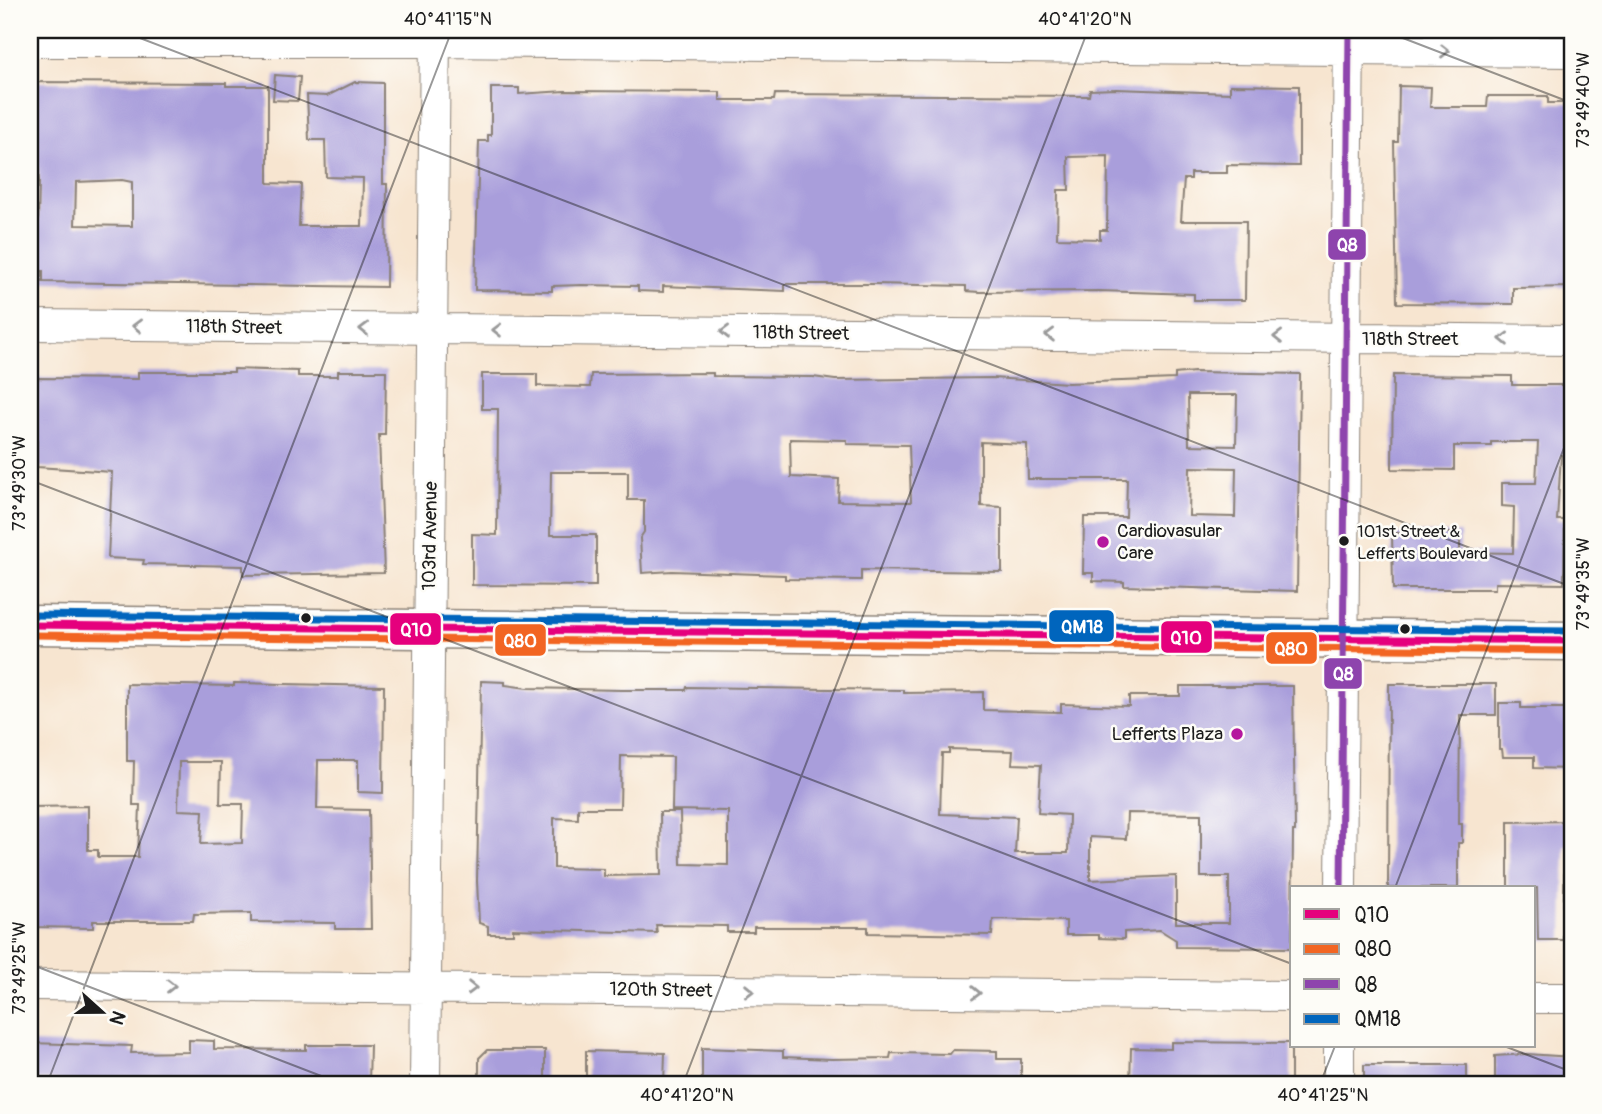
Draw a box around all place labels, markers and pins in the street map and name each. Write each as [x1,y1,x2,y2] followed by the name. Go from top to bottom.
[1117,519,1222,565] place label: Cardiovasular Care
[1357,521,1488,564] place label: 101st Street & Lefferts Boulevard
[1095,534,1111,550] marker: Cardiovasular Care
[1337,534,1351,548] marker: 101st Street & Lefferts Boulevard
[299,611,313,625] unlabelled marker
[1398,622,1412,636] unlabelled marker
[1111,722,1223,746] place label: Lefferts Plaza
[1229,726,1245,742] marker: Lefferts Plaza

